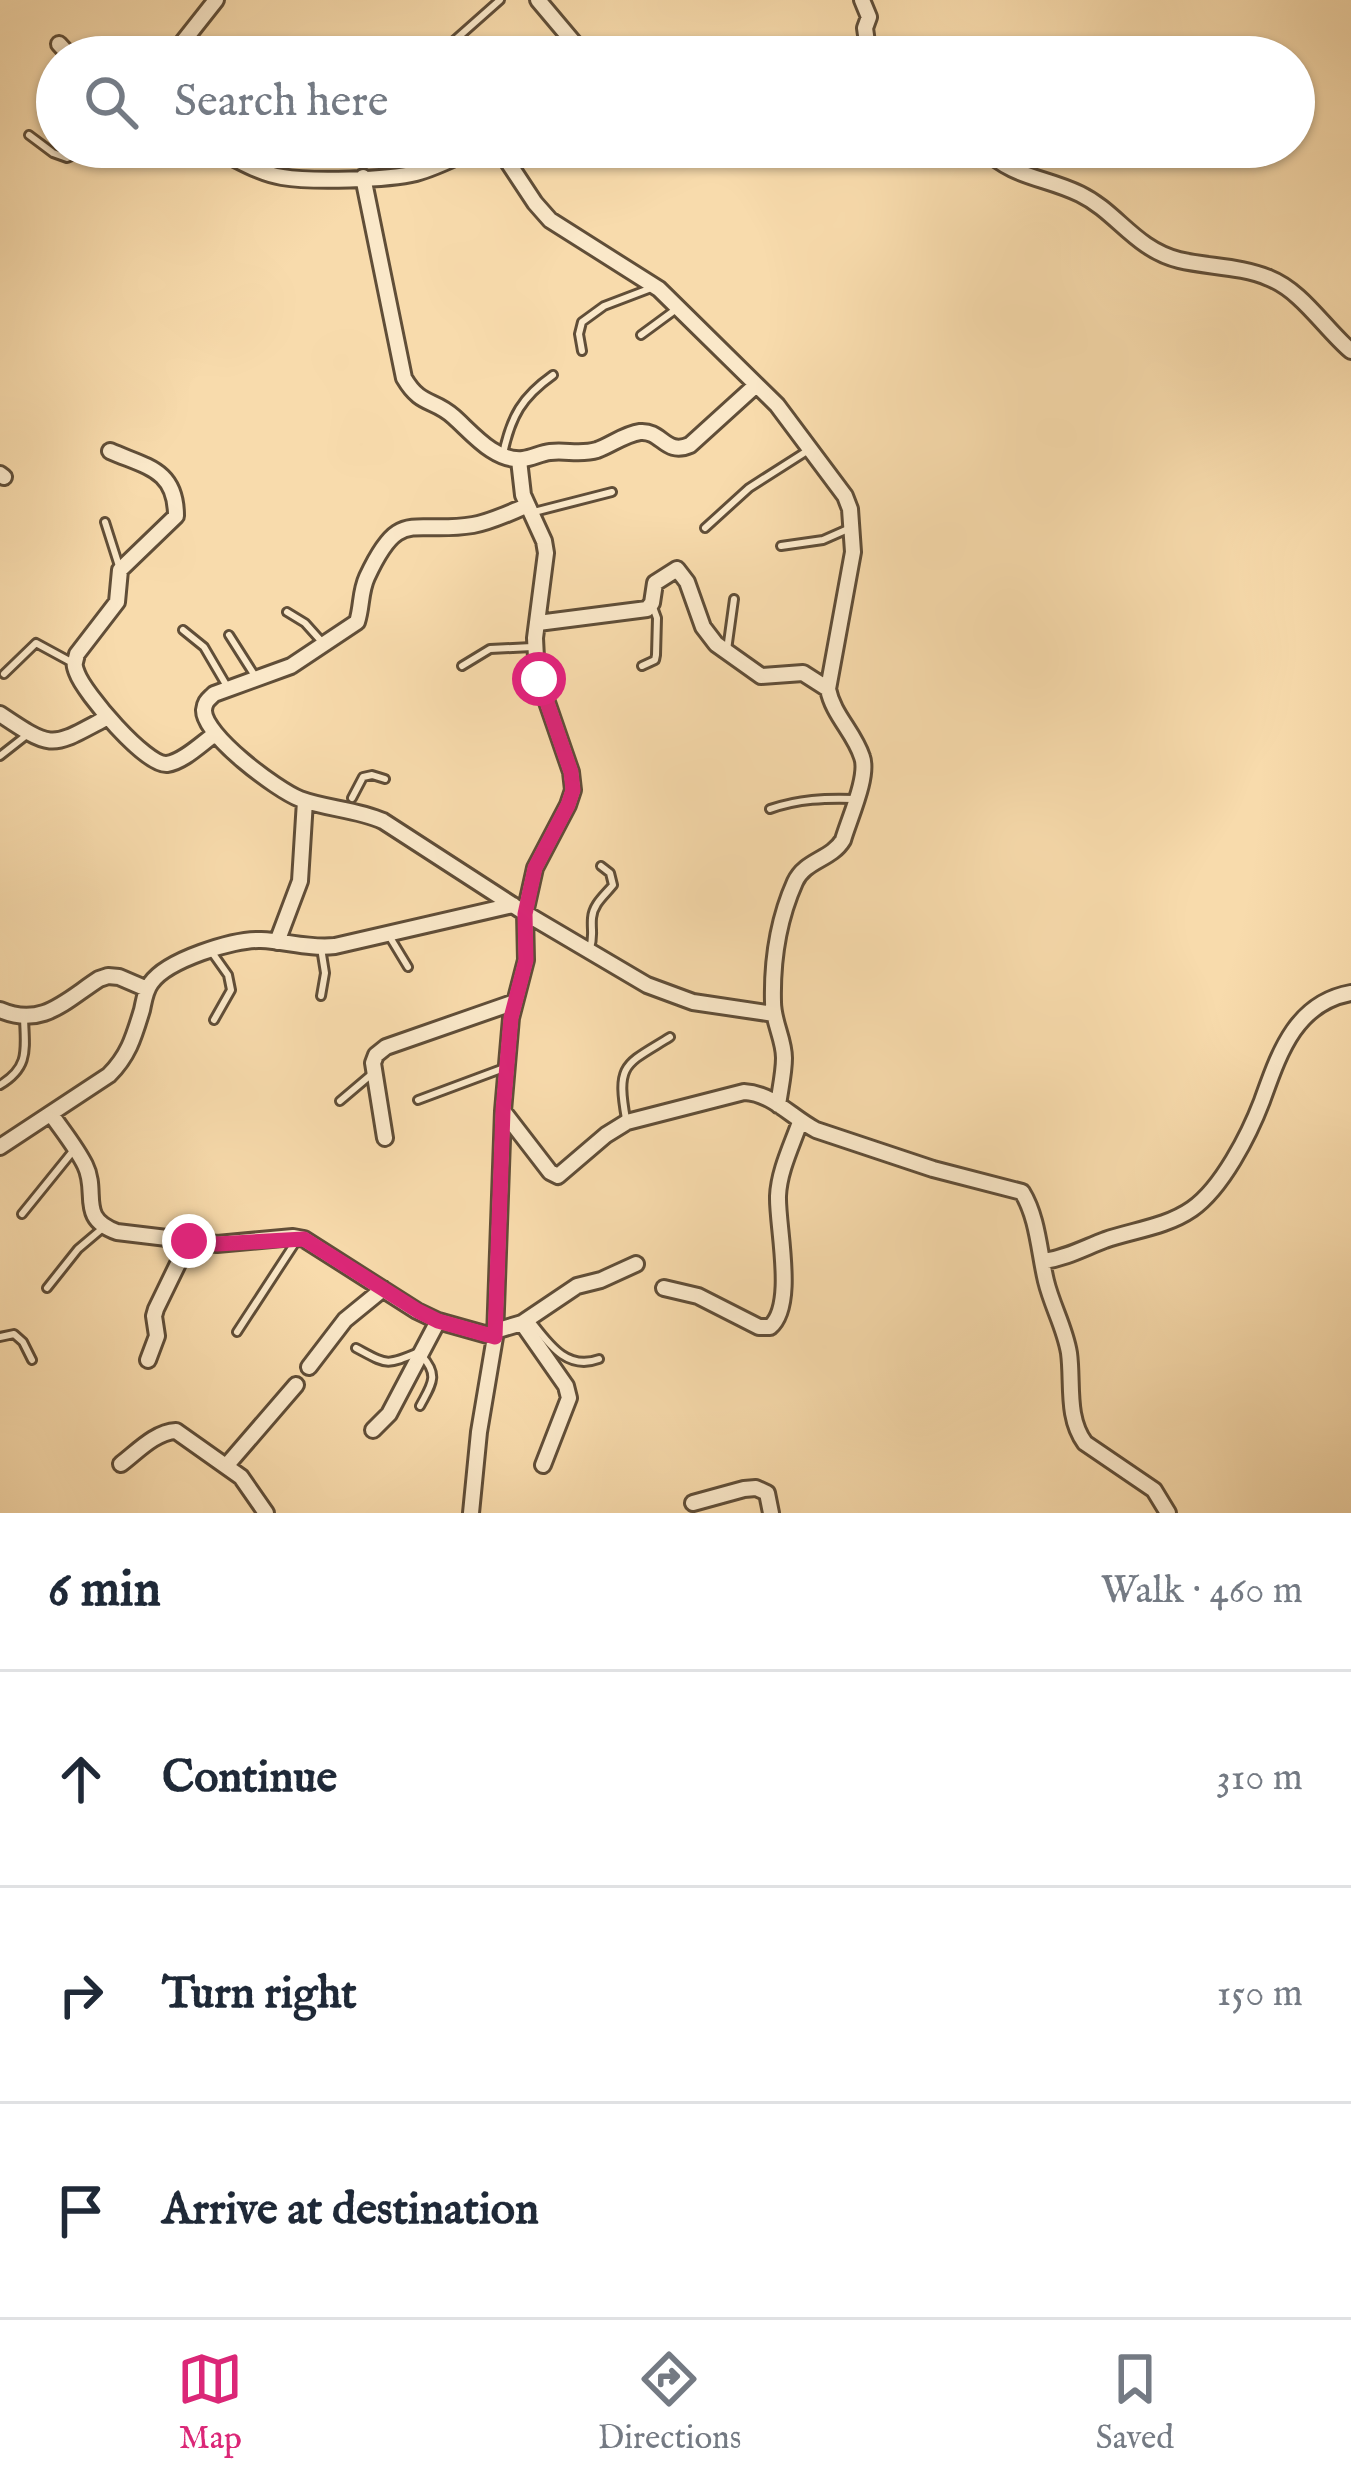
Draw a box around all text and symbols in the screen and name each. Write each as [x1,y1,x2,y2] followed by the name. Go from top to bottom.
[36,36,1315,168] search box
[78,69,144,135] icon: search
[174,74,388,131] text: Search here
[512,652,566,706] route start
[162,1214,216,1268] route end
[48,1559,161,1624] text: 6 min
[1101,1567,1303,1616] text: Walk · 460 m
[48,1746,114,1812] icon: ahead
[162,1750,337,1807] text: Continue
[1216,1754,1303,1803] text: 310 m
[48,1962,114,2028] icon: right
[162,1966,357,2023] text: Turn right
[1217,1970,1303,2019] text: 150 m
[48,2178,114,2244] icon: arrive
[162,2182,539,2239] text: Arrive at destination
[177,2346,243,2460] tab: Map
[598,2346,741,2460] tab: Directions
[1096,2346,1174,2460] tab: Saved

